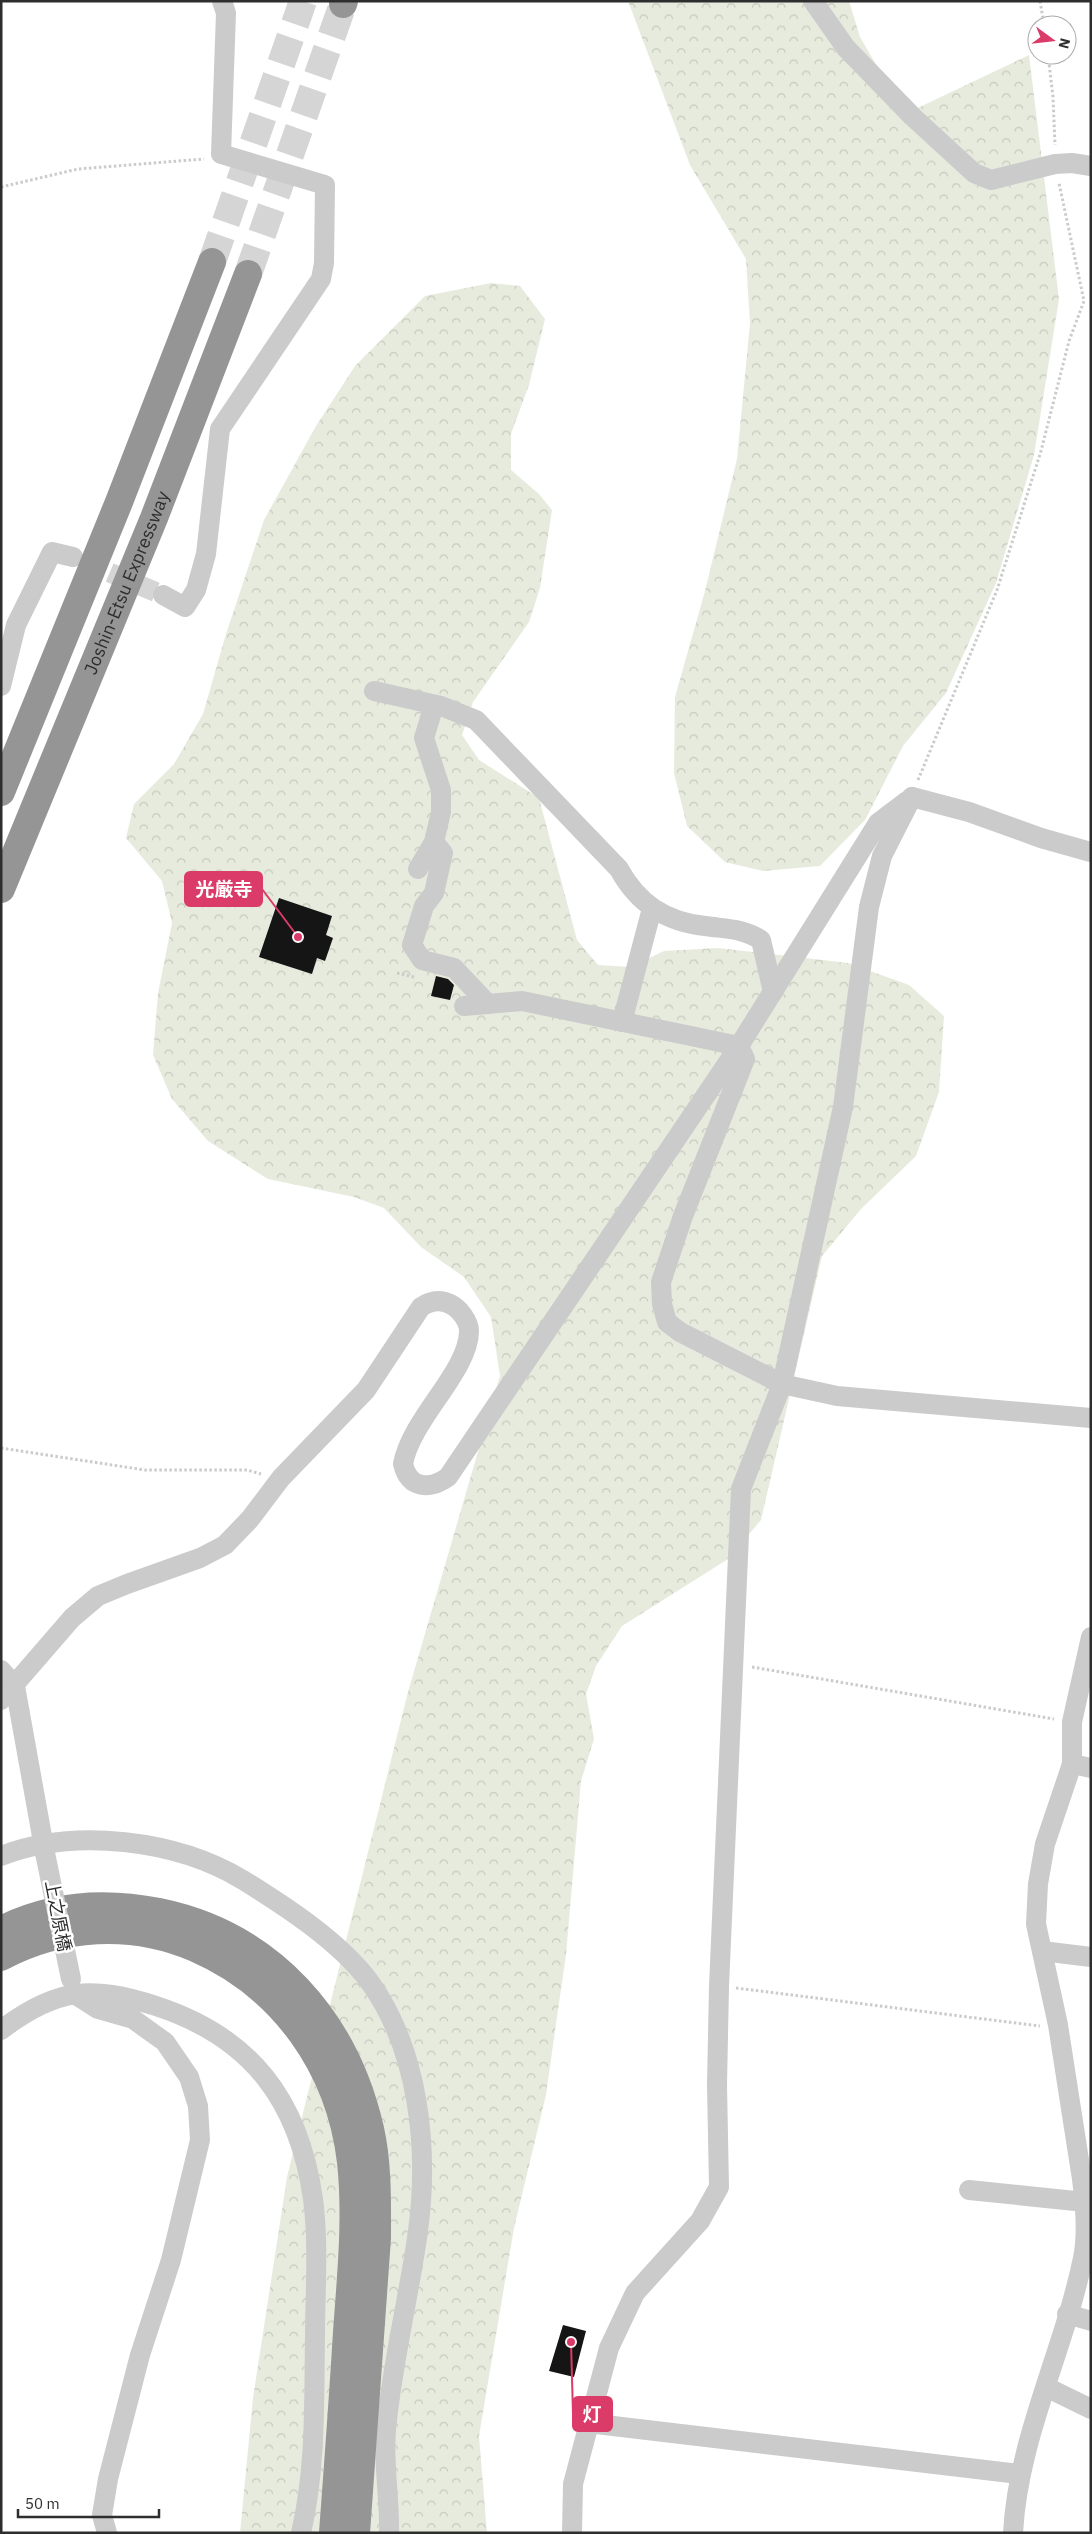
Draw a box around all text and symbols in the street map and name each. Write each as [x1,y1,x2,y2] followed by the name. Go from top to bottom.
[1027,15,1077,65] north arrow
[1055,36,1075,51] text: N
[79,488,174,678] street label: Joshin-Etsu Expressway
[185,872,262,906] callout: 光厳寺
[195,877,253,901] text: 光厳寺
[40,1878,77,1953] street label: 上之原橋
[573,2397,612,2431] callout: 灯
[582,2402,602,2426] text: 灯
[18,2486,159,2518] scale bar
[25,2494,60,2513] text: 50 m

